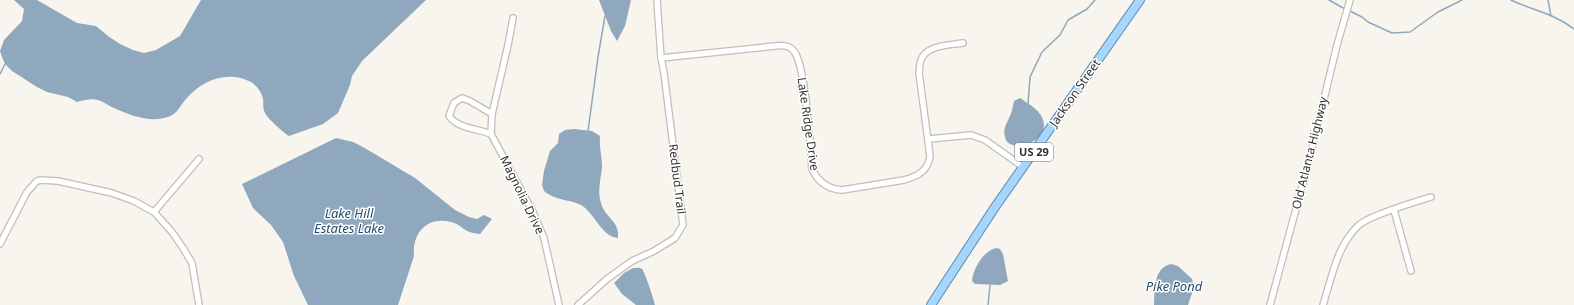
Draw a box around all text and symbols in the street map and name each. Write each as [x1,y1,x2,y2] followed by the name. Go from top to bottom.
[1044,55,1105,131] street label: Jackson Street
[794,76,823,172] street label: Lake Ridge Drive
[1287,94,1332,211] street label: Old Atlanta Highway
[665,143,690,215] street label: Redbud Trail
[1015,143,1053,161] road number: US 29
[496,153,549,237] street label: Magnolia Drive
[314,204,385,237] water label: Lake Hill Estates Lake
[1146,277,1203,295] water label: Pike Pond

